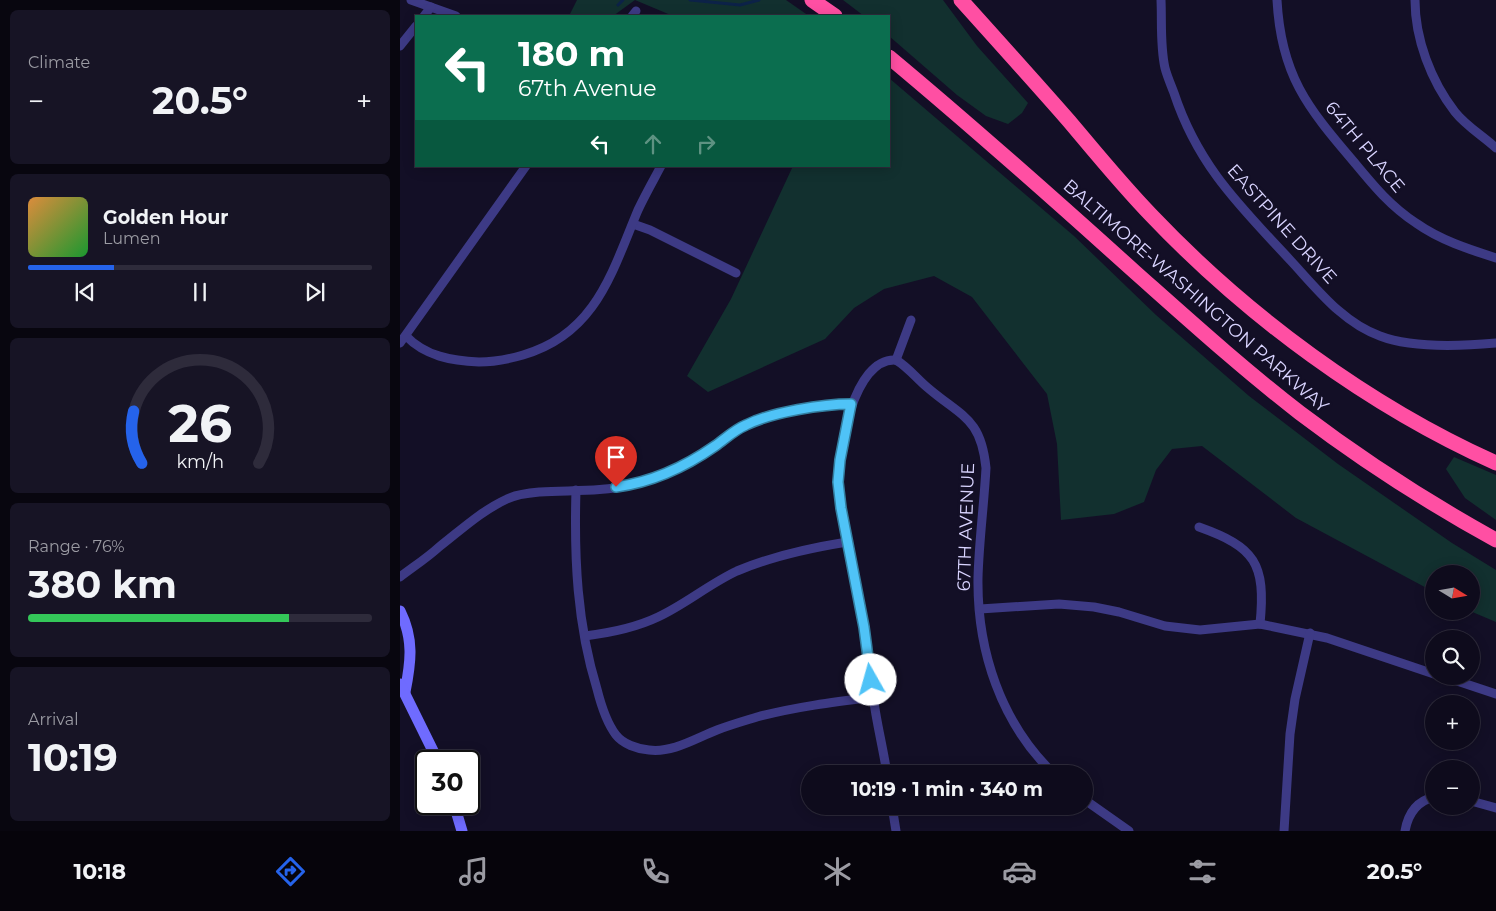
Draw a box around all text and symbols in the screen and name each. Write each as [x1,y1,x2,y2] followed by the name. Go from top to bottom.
[518,32,625,75] text: 180 m
[435,35,500,100] icon: left
[28,53,90,72] text: Climate
[518,75,656,102] text: 67th Avenue
[152,77,248,124] text: 20.5°
[28,84,44,118] text: −
[356,84,372,118] text: +
[1320,97,1410,197] street label: 64TH PLACE
[586,130,614,158] icon: left
[639,130,667,158] icon: ahead
[692,130,720,158] icon: right
[1223,160,1341,288] street label: EASTPINE DRIVE
[1059,175,1334,418] street label: BALTIMORE-WASHINGTON PARKWAY
[103,206,229,229] text: Golden Hour
[103,229,161,248] text: Lumen
[71,278,99,306] icon: previous
[186,278,214,306] icon: pause
[301,278,329,306] icon: next
[168,392,232,455] text: 26
[595,436,637,487] pin
[602,443,630,471] icon: arrive
[176,451,224,472] text: km/h
[953,462,979,592] street label: 67TH AVENUE
[28,537,125,556] text: Range · 76%
[28,561,177,608] text: 380 km
[1425,565,1480,620] north arrow
[1425,565,1480,815] map controls
[1425,630,1480,685] button: search
[844,653,896,705] position arrow
[1425,695,1480,750] button: +
[28,710,78,729] text: Arrival
[28,734,118,781] text: 10:19
[415,750,480,815] speed limit sign: 30
[1425,760,1480,815] button: −
[851,778,1043,801] text: 10:19 · 1 min · 340 m
[273,854,308,889] icon: directions
[456,854,491,889] icon: music
[638,854,673,889] icon: phone
[820,854,855,889] icon: climate
[1002,854,1037,889] icon: car
[1185,854,1220,889] icon: filters
[74,858,126,885] text: 10:18
[1367,858,1422,885] text: 20.5°

